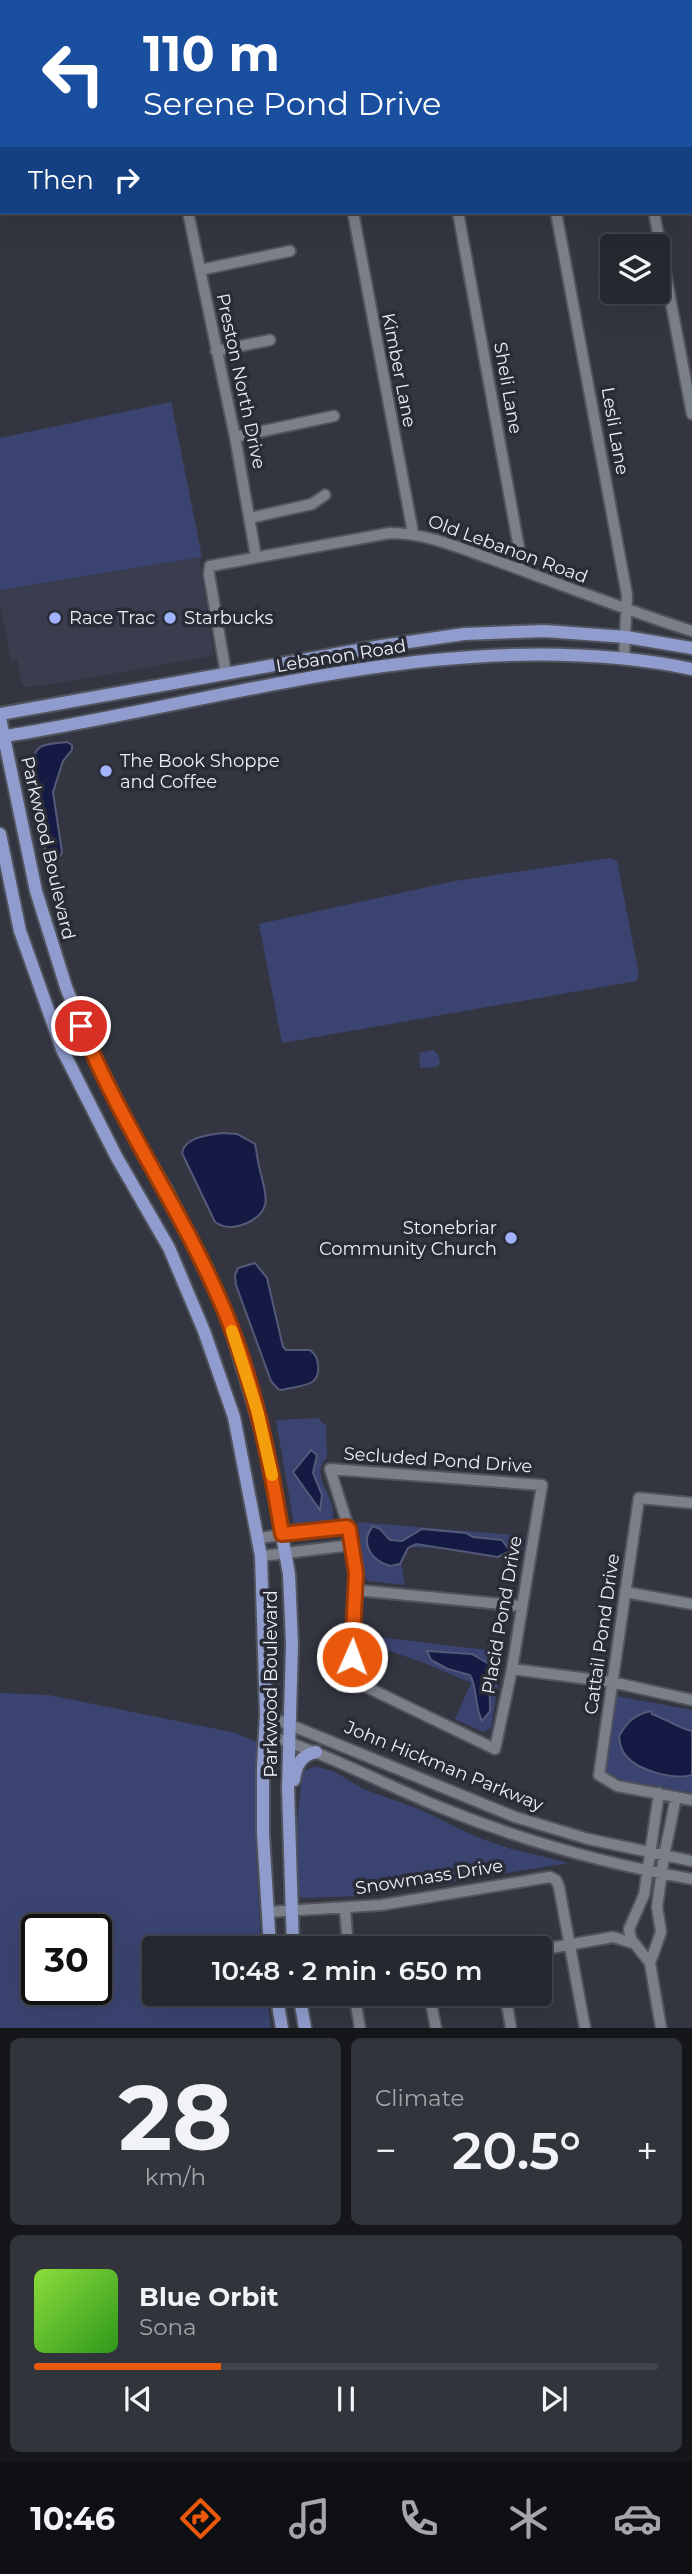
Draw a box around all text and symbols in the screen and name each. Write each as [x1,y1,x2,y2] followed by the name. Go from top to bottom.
[143,24,280,83] text: 110 m
[28,28,119,119] icon: left
[143,84,441,123] text: Serene Pond Drive
[108,161,146,199] icon: right
[28,164,94,196] text: Then
[600,234,670,304] map controls
[600,234,670,304] button: layers
[212,291,270,471] street label: Preston North Drive
[377,311,421,429] street label: Kimber Lane
[489,340,527,436] street label: Sheli Lane
[596,385,634,477] street label: Lesli Lane
[425,510,591,588] street label: Old Lebanon Road
[69,607,155,629] place label: Race Trac
[184,607,273,629] place label: Starbucks
[47,610,63,626] marker: Race Trac
[162,610,178,626] marker: Starbucks
[274,635,408,677] street label: Lebanon Road
[120,750,280,793] place label: The Book Shoppe and Coffee
[16,754,80,942] street label: Parkwood Boulevard
[98,763,114,779] marker: The Book Shoppe and Coffee
[51,996,111,1056] pin
[62,1007,100,1045] icon: arrive
[319,1217,497,1260] place label: Stonebriar Community Church
[503,1230,519,1246] marker: Stonebriar Community Church
[343,1442,533,1478] street label: Secluded Pond Drive
[477,1534,527,1696] street label: Placid Pond Drive
[580,1552,624,1716] street label: Cattail Pond Drive
[260,1590,282,1778] street label: Parkwood Boulevard
[315,1620,389,1694] position arrow
[341,1716,547,1816] street label: John Hickman Parkway
[354,1854,505,1900] street label: Snowmass Drive
[21,1914,112,2005] speed limit sign: 30
[212,1955,482,1987] text: 10:48 · 2 min · 650 m
[119,2062,232,2173] text: 28
[375,2084,464,2112] text: Climate
[452,2119,581,2182] text: 20.5°
[375,2127,397,2174] text: −
[636,2127,658,2174] text: +
[145,2163,206,2191] text: km/h
[139,2281,278,2313] text: Blue Orbit
[139,2313,197,2341] text: Sona
[119,2380,157,2418] icon: previous
[327,2380,365,2418] icon: pause
[535,2380,573,2418] icon: next
[176,2494,225,2543] icon: directions
[285,2494,334,2543] icon: music
[394,2494,443,2543] icon: phone
[504,2494,553,2543] icon: climate
[613,2494,662,2543] icon: car
[30,2499,115,2538] text: 10:46

